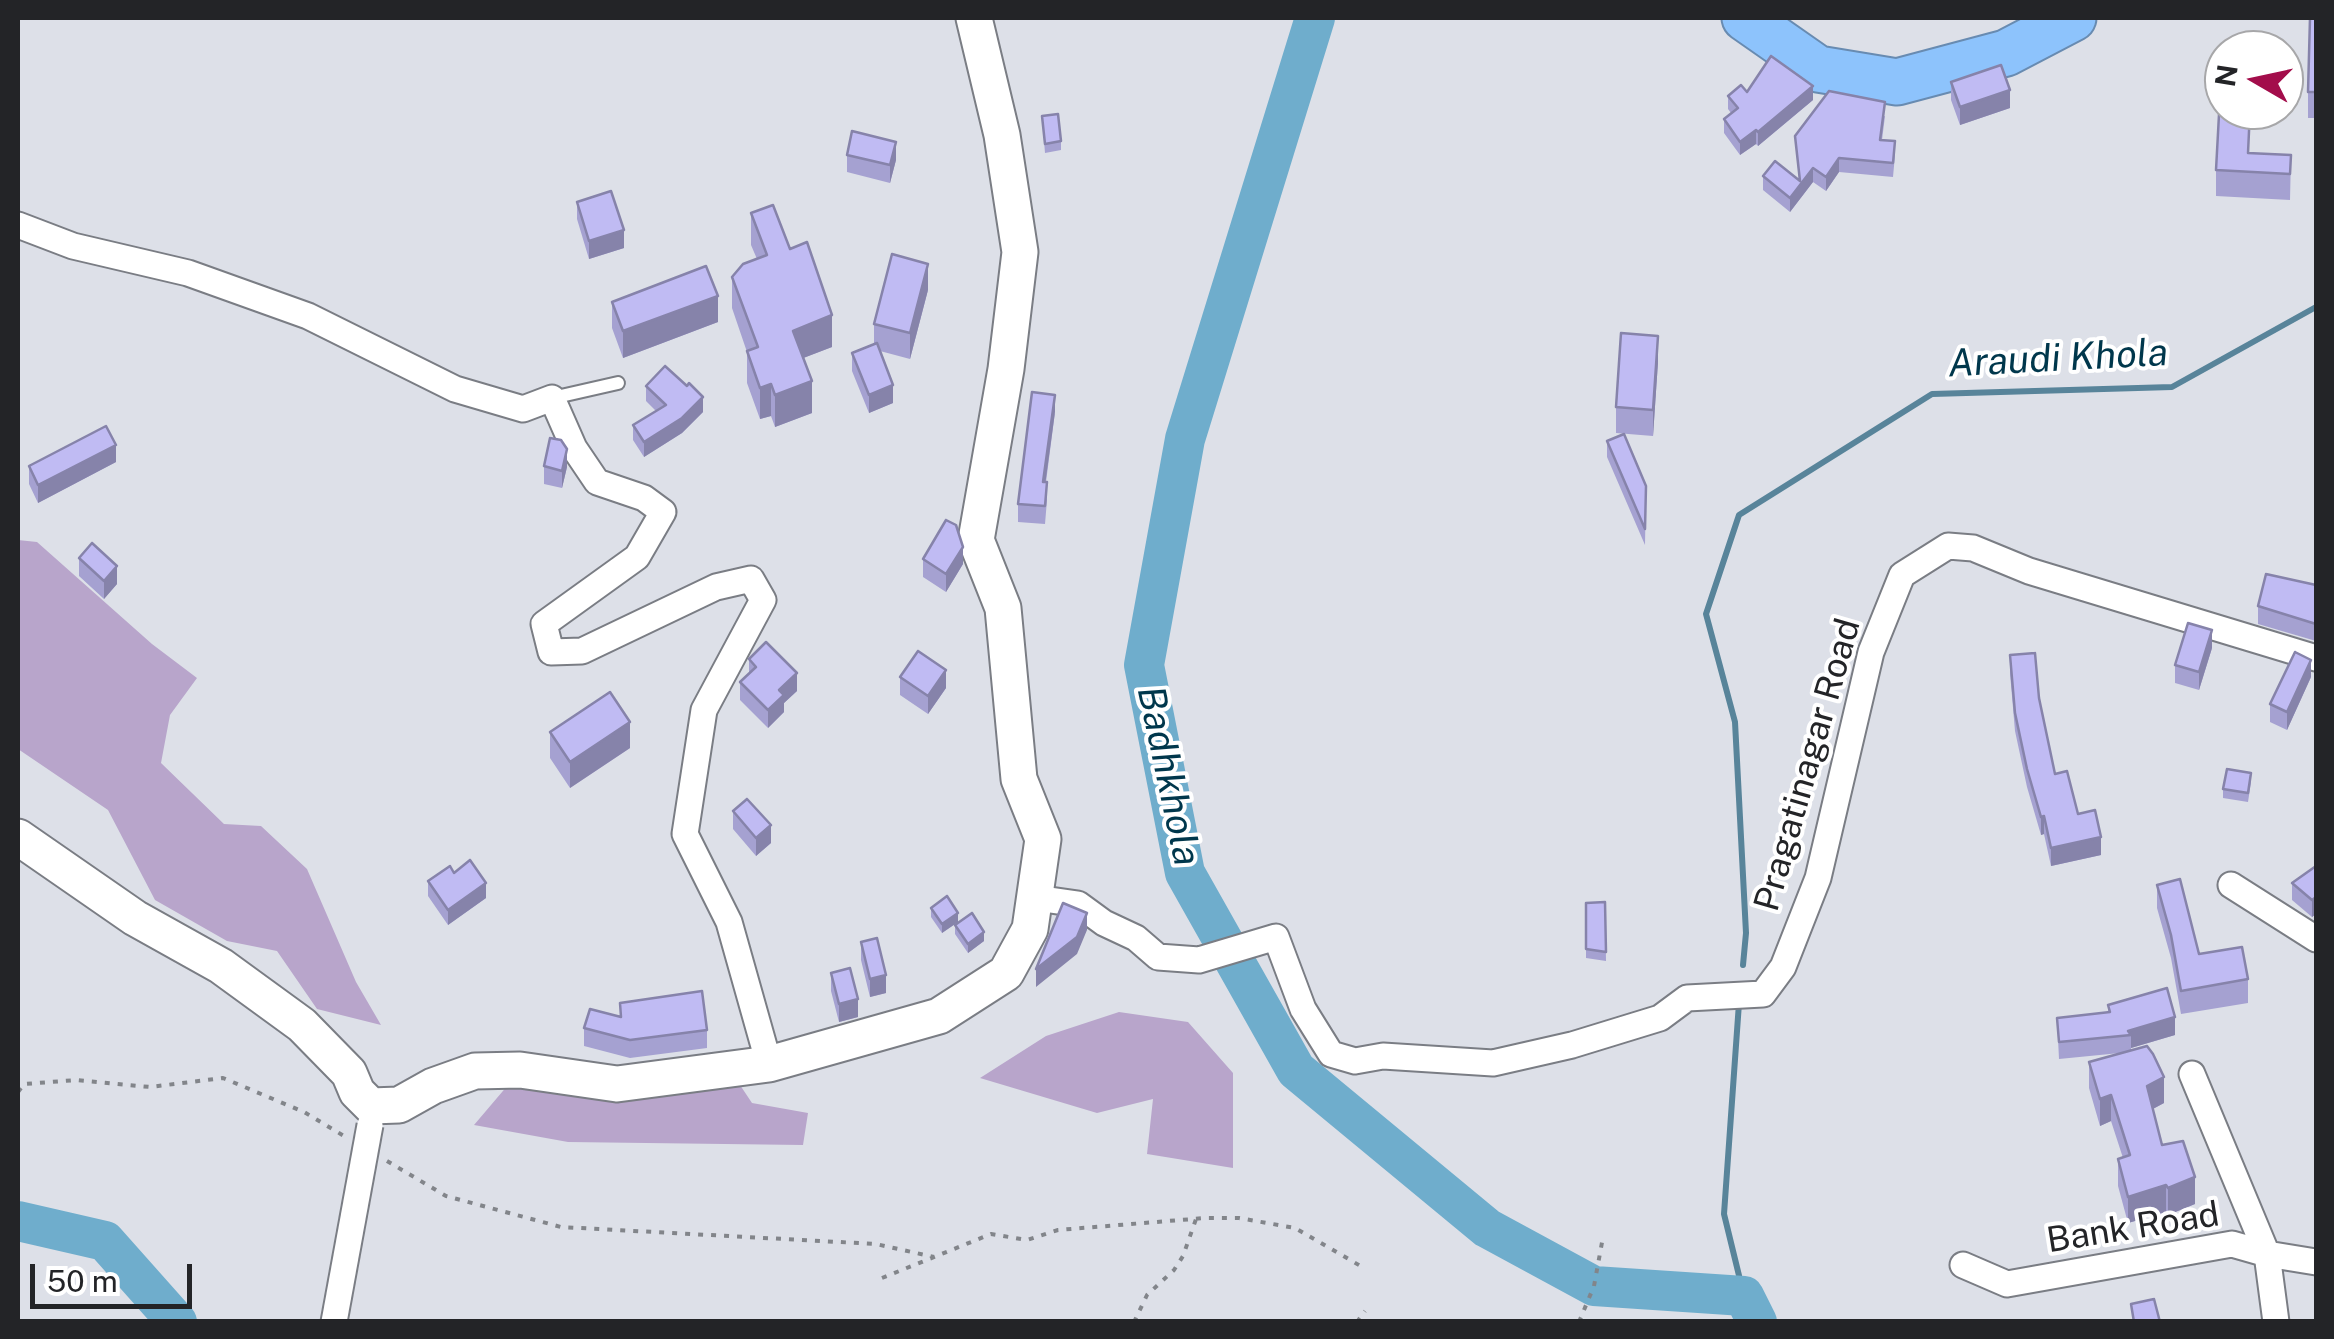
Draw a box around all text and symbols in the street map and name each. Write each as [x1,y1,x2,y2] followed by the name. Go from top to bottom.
[2204,30,2304,130] north arrow
[2208,62,2244,89] text: N
[1947,330,2169,388] water label: Araudi Khola
[1746,614,1870,916] street label: Pragatinagar Road
[1127,682,1209,870] water label: Badhkhola
[2044,1194,2222,1262] street label: Bank Road
[35,1244,198,1306] scale bar
[47,1263,118,1299] text: 50 m

